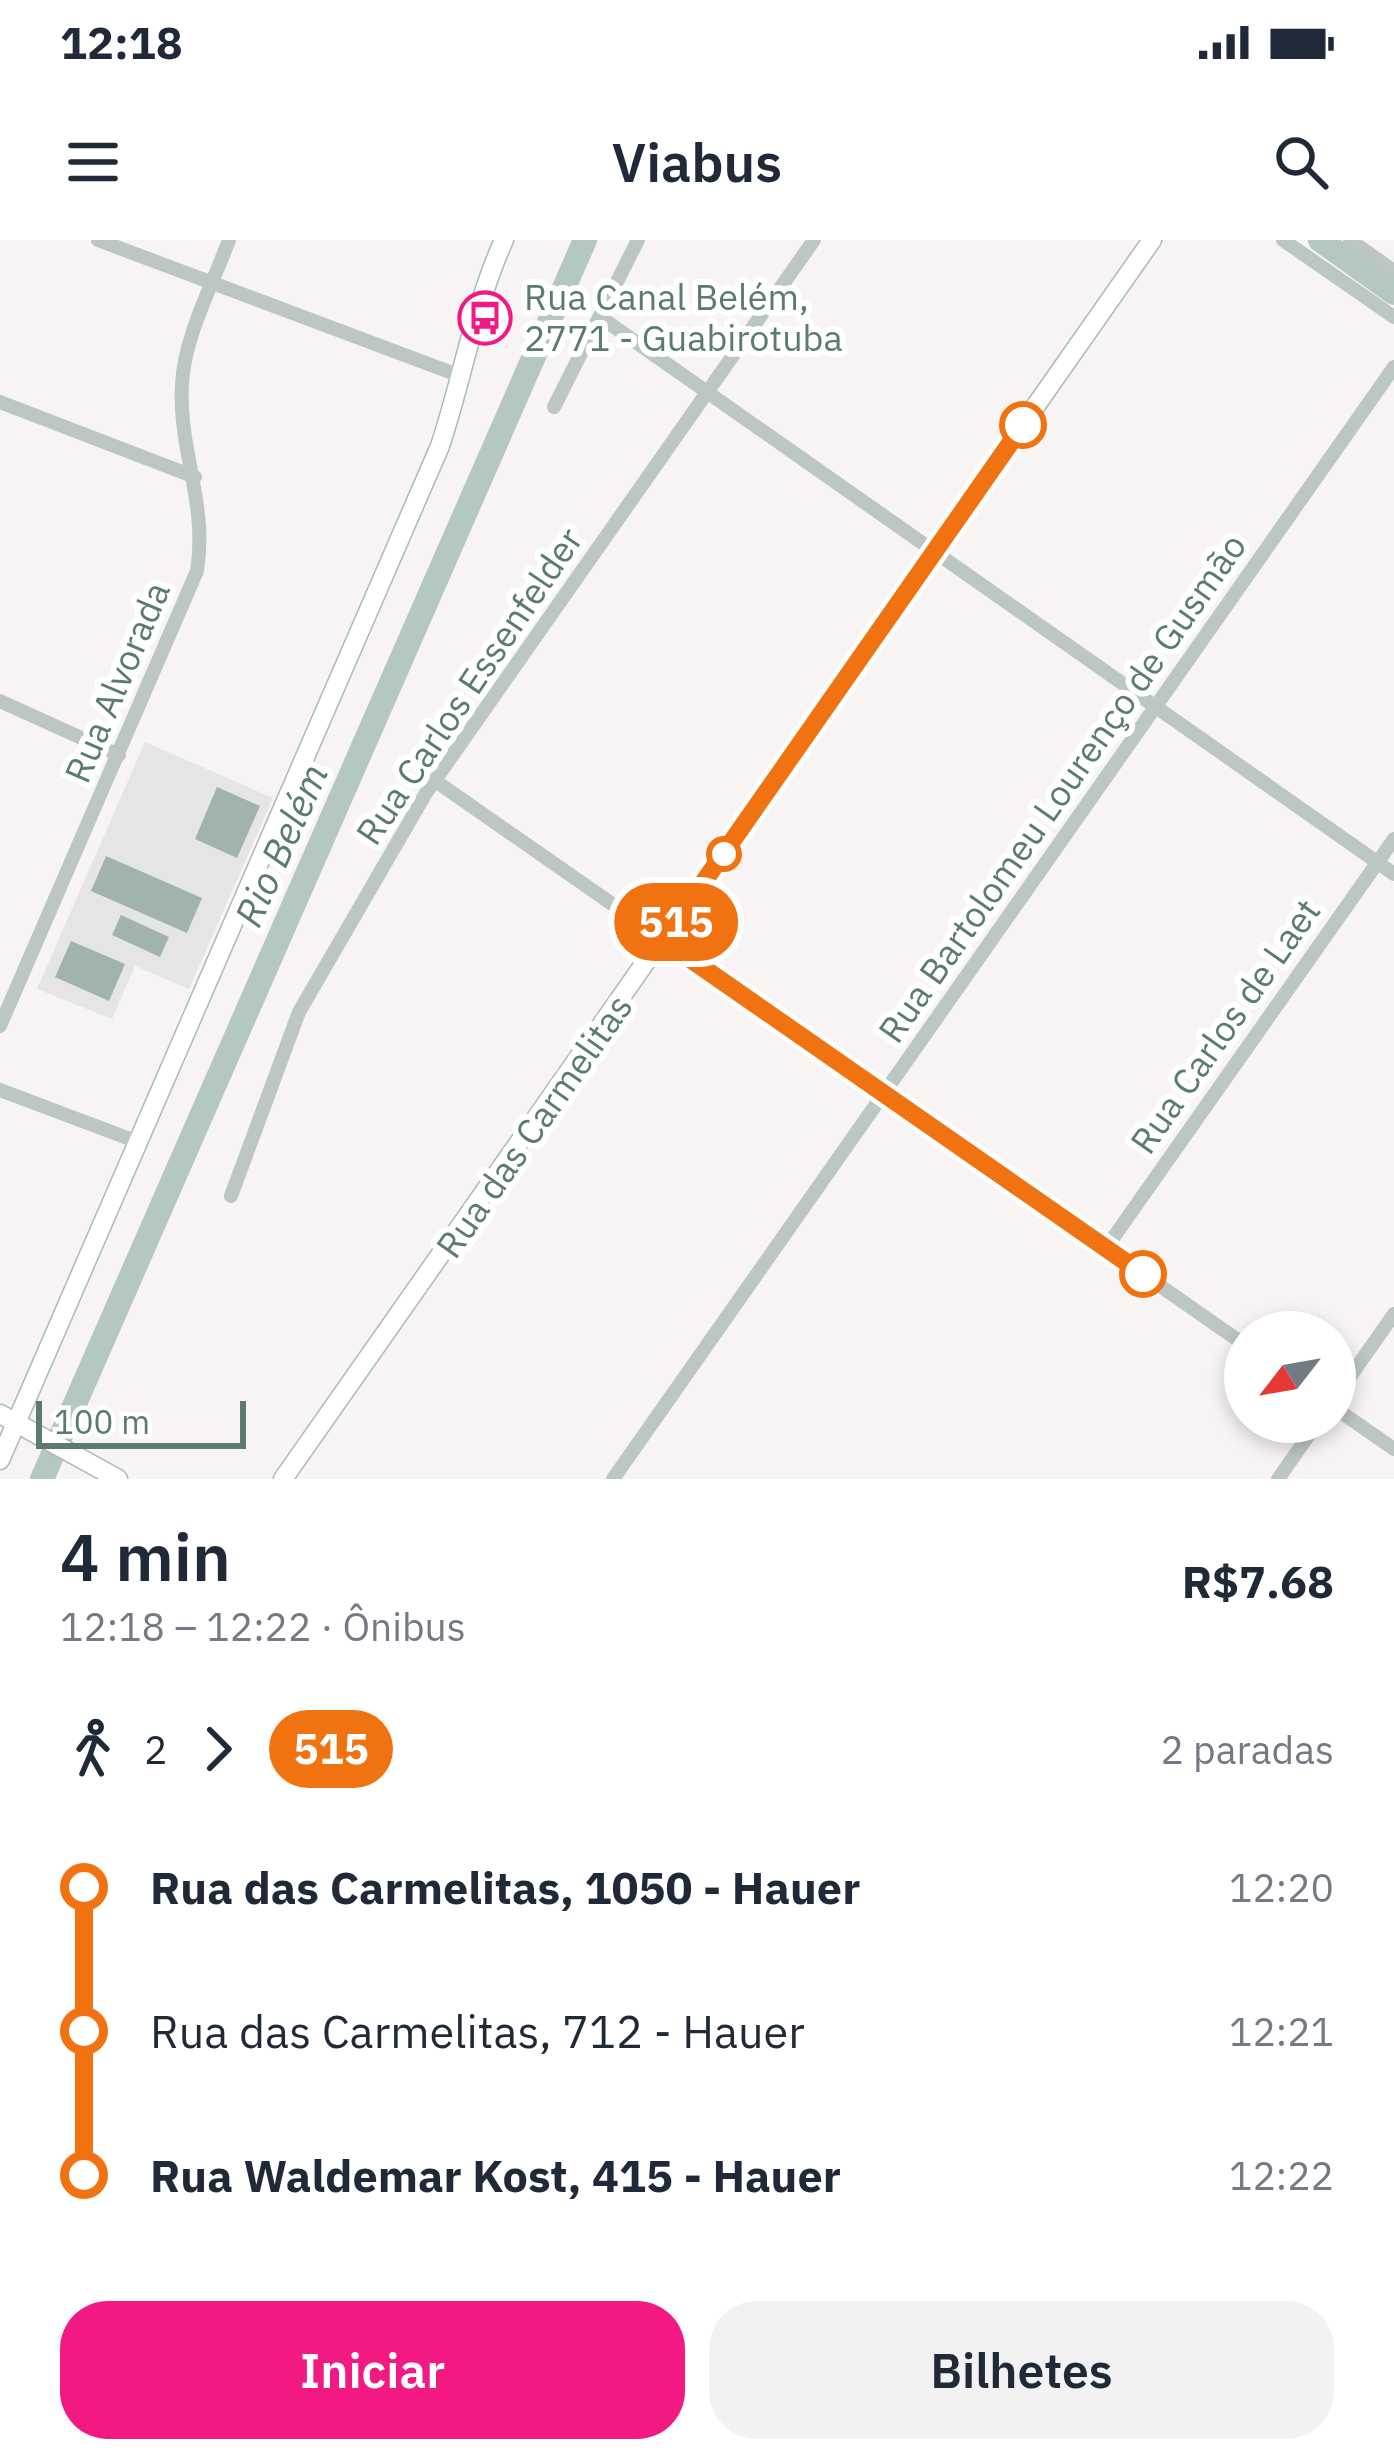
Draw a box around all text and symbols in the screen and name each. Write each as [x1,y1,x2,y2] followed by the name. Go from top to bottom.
[60,13,183,71] text: 12:18
[612,127,782,197] text: Viabus
[60,129,126,195] icon: menu
[1268,129,1334,195] icon: search
[524,273,843,361] place label: Rua Canal Belém, 2771 - Guabirotuba
[457,290,513,346] bus stop icon: Rua Canal Belém, 2771 - Guabirotuba
[1001,403,1045,447] unlabelled marker
[345,518,592,853] street label: Rua Carlos Essenfelder
[867,524,1256,1051] street label: Rua Bartolomeu Lourenço de Gusmão
[53,574,180,789] street label: Rua Alvorada
[222,755,339,934] water label: Rio Belém
[708,838,740,870] unlabelled marker
[607,883,745,961] line badge: 515
[1119,889,1330,1162] street label: Rua Carlos de Laet
[638,894,714,949] text: 515
[425,985,642,1267] street label: Rua das Carmelitas
[1121,1252,1165,1296] unlabelled marker
[1224,1311,1356,1443] north arrow
[1224,1311,1356,1443] map controls
[36,1395,246,1448] scale bar
[54,1400,150,1443] text: 100 m
[60,1513,231,1599] text: 4 min
[1182,1552,1334,1610] text: R$7.68
[60,1601,466,1652] text: 12:18 – 12:22 · Ônibus
[60,1716,126,1782] icon: walk
[185,1716,251,1782] icon: forward
[293,1721,369,1776] text: 515
[144,1724,167,1775] text: 2
[1161,1724,1334,1775] text: 2 paradas
[150,1858,860,1916] text: Rua das Carmelitas, 1050 - Hauer
[1229,1862,1334,1913] text: 12:20
[150,2002,805,2060] text: Rua das Carmelitas, 712 - Hauer
[1229,2006,1334,2057] text: 12:21
[150,2146,841,2204] text: Rua Waldemar Kost, 415 - Hauer
[1229,2150,1334,2201] text: 12:22
[60,2301,685,2439] button: Iniciar
[709,2301,1334,2439] button: Bilhetes

